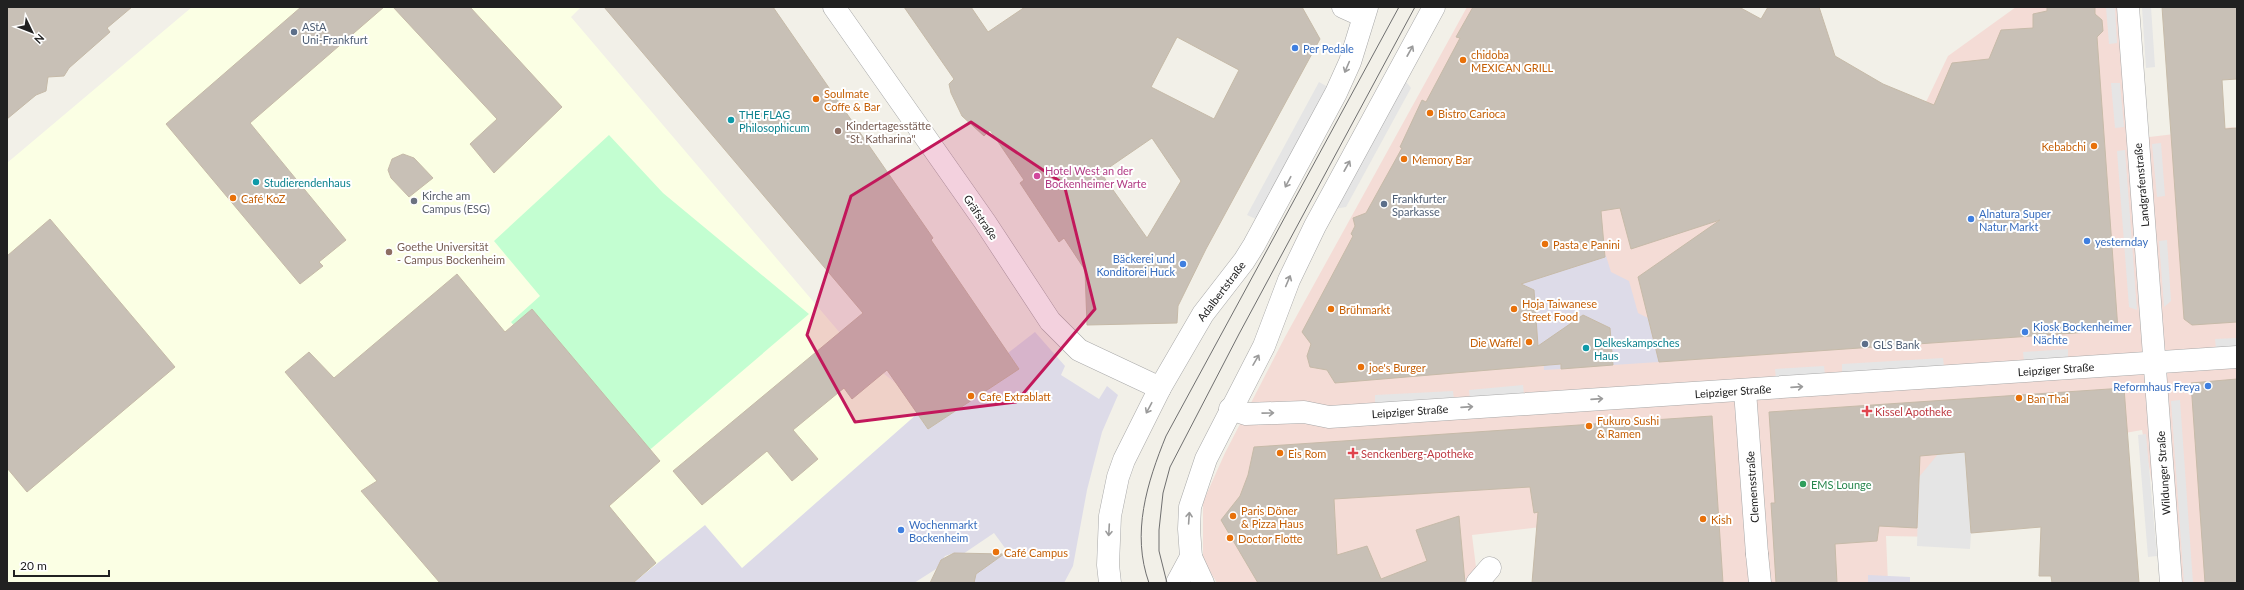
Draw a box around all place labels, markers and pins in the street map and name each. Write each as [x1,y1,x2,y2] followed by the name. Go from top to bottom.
[302,20,368,46] place label: AStA Uni-Frankfurt
[289,27,299,37] marker: AStA Uni-Frankfurt
[1303,42,1354,55] place label: Per Pedale
[1290,43,1300,53] marker: Per Pedale
[1471,48,1553,74] place label: chidoba MEXICAN GRILL
[1458,55,1468,65] marker: chidoba MEXICAN GRILL
[824,87,880,113] place label: Soulmate Coffe & Bar
[811,94,821,104] marker: Soulmate Coffe & Bar
[1438,107,1506,120] place label: Bistro Carioca
[739,108,810,134] place label: THE FLAG Philosophicum
[1425,108,1435,118] marker: Bistro Carioca
[726,115,736,125] marker: THE FLAG Philosophicum
[846,119,931,145] place label: Kindertagesstätte "St. Katharina"
[833,126,843,136] marker: Kindertagesstätte "St. Katharina"
[2042,140,2086,153] place label: Kebabchi
[2089,141,2099,151] marker: Kebabchi
[1412,153,1472,166] place label: Memory Bar
[1399,154,1409,164] marker: Memory Bar
[1045,164,1147,190] place label: Hotel West an der Bockenheimer Warte
[1032,171,1042,181] marker: Hotel West an der Bockenheimer Warte
[264,176,351,189] place label: Studierendenhaus
[251,177,261,187] marker: Studierendenhaus
[422,189,490,215] place label: Kirche am Campus (ESG)
[241,192,286,205] place label: Café KoZ
[1392,192,1447,218] place label: Frankfurter Sparkasse
[228,193,238,203] marker: Café KoZ
[409,196,419,206] marker: Kirche am Campus (ESG)
[1379,199,1389,209] marker: Frankfurter Sparkasse
[1979,207,2051,233] place label: Alnatura Super Natur Markt
[1966,214,1976,224] marker: Alnatura Super Natur Markt
[2095,235,2148,248] place label: yesternday
[2082,236,2092,246] marker: yesternday
[1553,238,1620,251] place label: Pasta e Panini
[1540,239,1550,249] marker: Pasta e Panini
[397,240,505,266] place label: Goethe Universität - Campus Bockenheim
[384,247,394,257] marker: Goethe Universität - Campus Bockenheim
[1096,252,1175,278] place label: Bäckerei und Konditorei Huck
[1178,259,1188,269] marker: Bäckerei und Konditorei Huck
[1522,297,1597,323] place label: Hoja Taiwanese Street Food
[1339,303,1390,316] place label: Brühmarkt
[1326,304,1336,314] marker: Brühmarkt
[1509,304,1519,314] marker: Hoja Taiwanese Street Food
[2033,320,2132,346] place label: Kiosk Bockenheimer Nächte
[2020,327,2030,337] marker: Kiosk Bockenheimer Nächte
[1470,336,1521,349] place label: Die Waffel
[1594,336,1680,362] place label: Delkeskampsches Haus
[1524,337,1534,347] marker: Die Waffel
[1873,338,1920,351] place label: GLS Bank
[1860,339,1870,349] marker: GLS Bank
[1581,343,1591,353] marker: Delkeskampsches Haus
[1368,361,1426,374] place label: joe's Burger
[1356,362,1366,372] marker: joe's Burger
[2113,380,2200,393] place label: Reformhaus Freya
[2203,381,2213,391] marker: Reformhaus Freya
[979,390,1051,403] place label: Cafe Extrablatt
[966,391,976,401] marker: Cafe Extrablatt
[2027,392,2069,405] place label: Ban Thai
[2014,393,2024,403] marker: Ban Thai
[1875,405,1952,418] place label: Kissel Apotheke
[1862,406,1872,416] marker: Kissel Apotheke
[1597,414,1659,440] place label: Fukuro Sushi & Ramen
[1584,421,1594,431] marker: Fukuro Sushi & Ramen
[1288,447,1326,460] place label: Eis Rom
[1361,447,1474,460] place label: Senckenberg-Apotheke
[1275,448,1285,458] marker: Eis Rom
[1348,448,1358,458] marker: Senckenberg-Apotheke
[1811,478,1872,491] place label: EMS Lounge
[1798,479,1808,489] marker: EMS Lounge
[1241,504,1304,530] place label: Paris Döner & Pizza Haus
[1228,511,1238,521] marker: Paris Döner & Pizza Haus
[1711,513,1732,526] place label: Kish
[1698,514,1708,524] marker: Kish
[909,518,977,544] place label: Wochenmarkt Bockenheim
[896,525,906,535] marker: Wochenmarkt Bockenheim
[1238,532,1303,545] place label: Doctor Flotte
[1225,533,1235,543] marker: Doctor Flotte
[1004,546,1068,559] place label: Café Campus
[991,547,1001,557] marker: Café Campus

